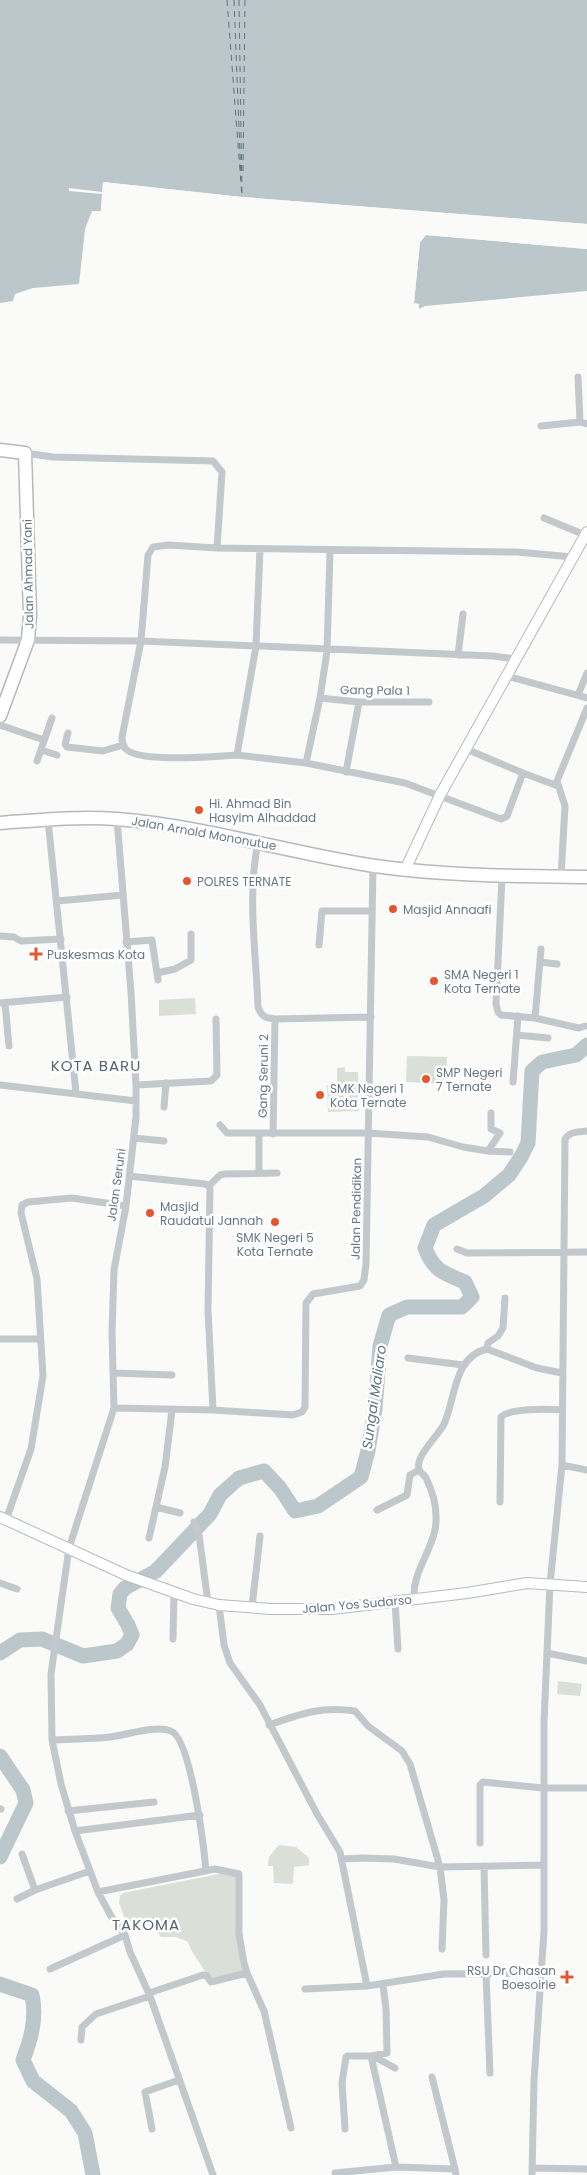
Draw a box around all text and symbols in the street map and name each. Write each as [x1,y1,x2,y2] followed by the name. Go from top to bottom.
[19,519,37,629] street label: Jalan Ahmad Yani
[340,681,410,699] street label: Gang Pala 1
[209,795,316,826] place label: Hi. Ahmad Bin Hasyim Alhaddad
[193,804,205,816] marker: Hi. Ahmad Bin Hasyim Alhaddad
[130,812,278,854] street label: Jalan Arnold Mononutue
[197,873,291,890] place label: POLRES TERNATE
[181,875,193,887] marker: POLRES TERNATE
[403,901,492,918] place label: Masjid Annaafi
[387,903,399,915] marker: Masjid Annaafi
[47,946,145,963] place label: Puskesmas Kota
[29,947,43,961] marker: Puskesmas Kota
[444,966,521,997] place label: SMA Negeri 1 Kota Ternate
[428,975,440,987] marker: SMA Negeri 1 Kota Ternate
[254,1034,272,1118] street label: Gang Seruni 2
[51,1055,141,1076] district label: KOTA BARU
[436,1064,502,1095] place label: SMP Negeri 7 Ternate
[420,1073,432,1085] marker: SMP Negeri 7 Ternate
[330,1080,407,1111] place label: SMK Negeri 1 Kota Ternate
[314,1089,326,1101] marker: SMK Negeri 1 Kota Ternate
[102,1147,130,1223] street label: Jalan Seruni
[347,1158,365,1260] street label: Jalan Pendidikan
[160,1198,263,1229] place label: Masjid Raudatul Jannah
[144,1207,156,1219] marker: Masjid Raudatul Jannah
[269,1216,281,1228] marker: SMK Negeri 5 Kota Ternate
[236,1229,314,1260] place label: SMK Negeri 5 Kota Ternate
[357,1344,391,1450] water label: Sungai Maliaro
[301,1591,413,1617] street label: Jalan Yos Sudarso
[112,1914,180,1935] district label: TAKOMA
[467,1962,556,1993] place label: RSU Dr Chasan Boesoirie
[560,1970,574,1984] marker: RSU Dr Chasan Boesoirie

